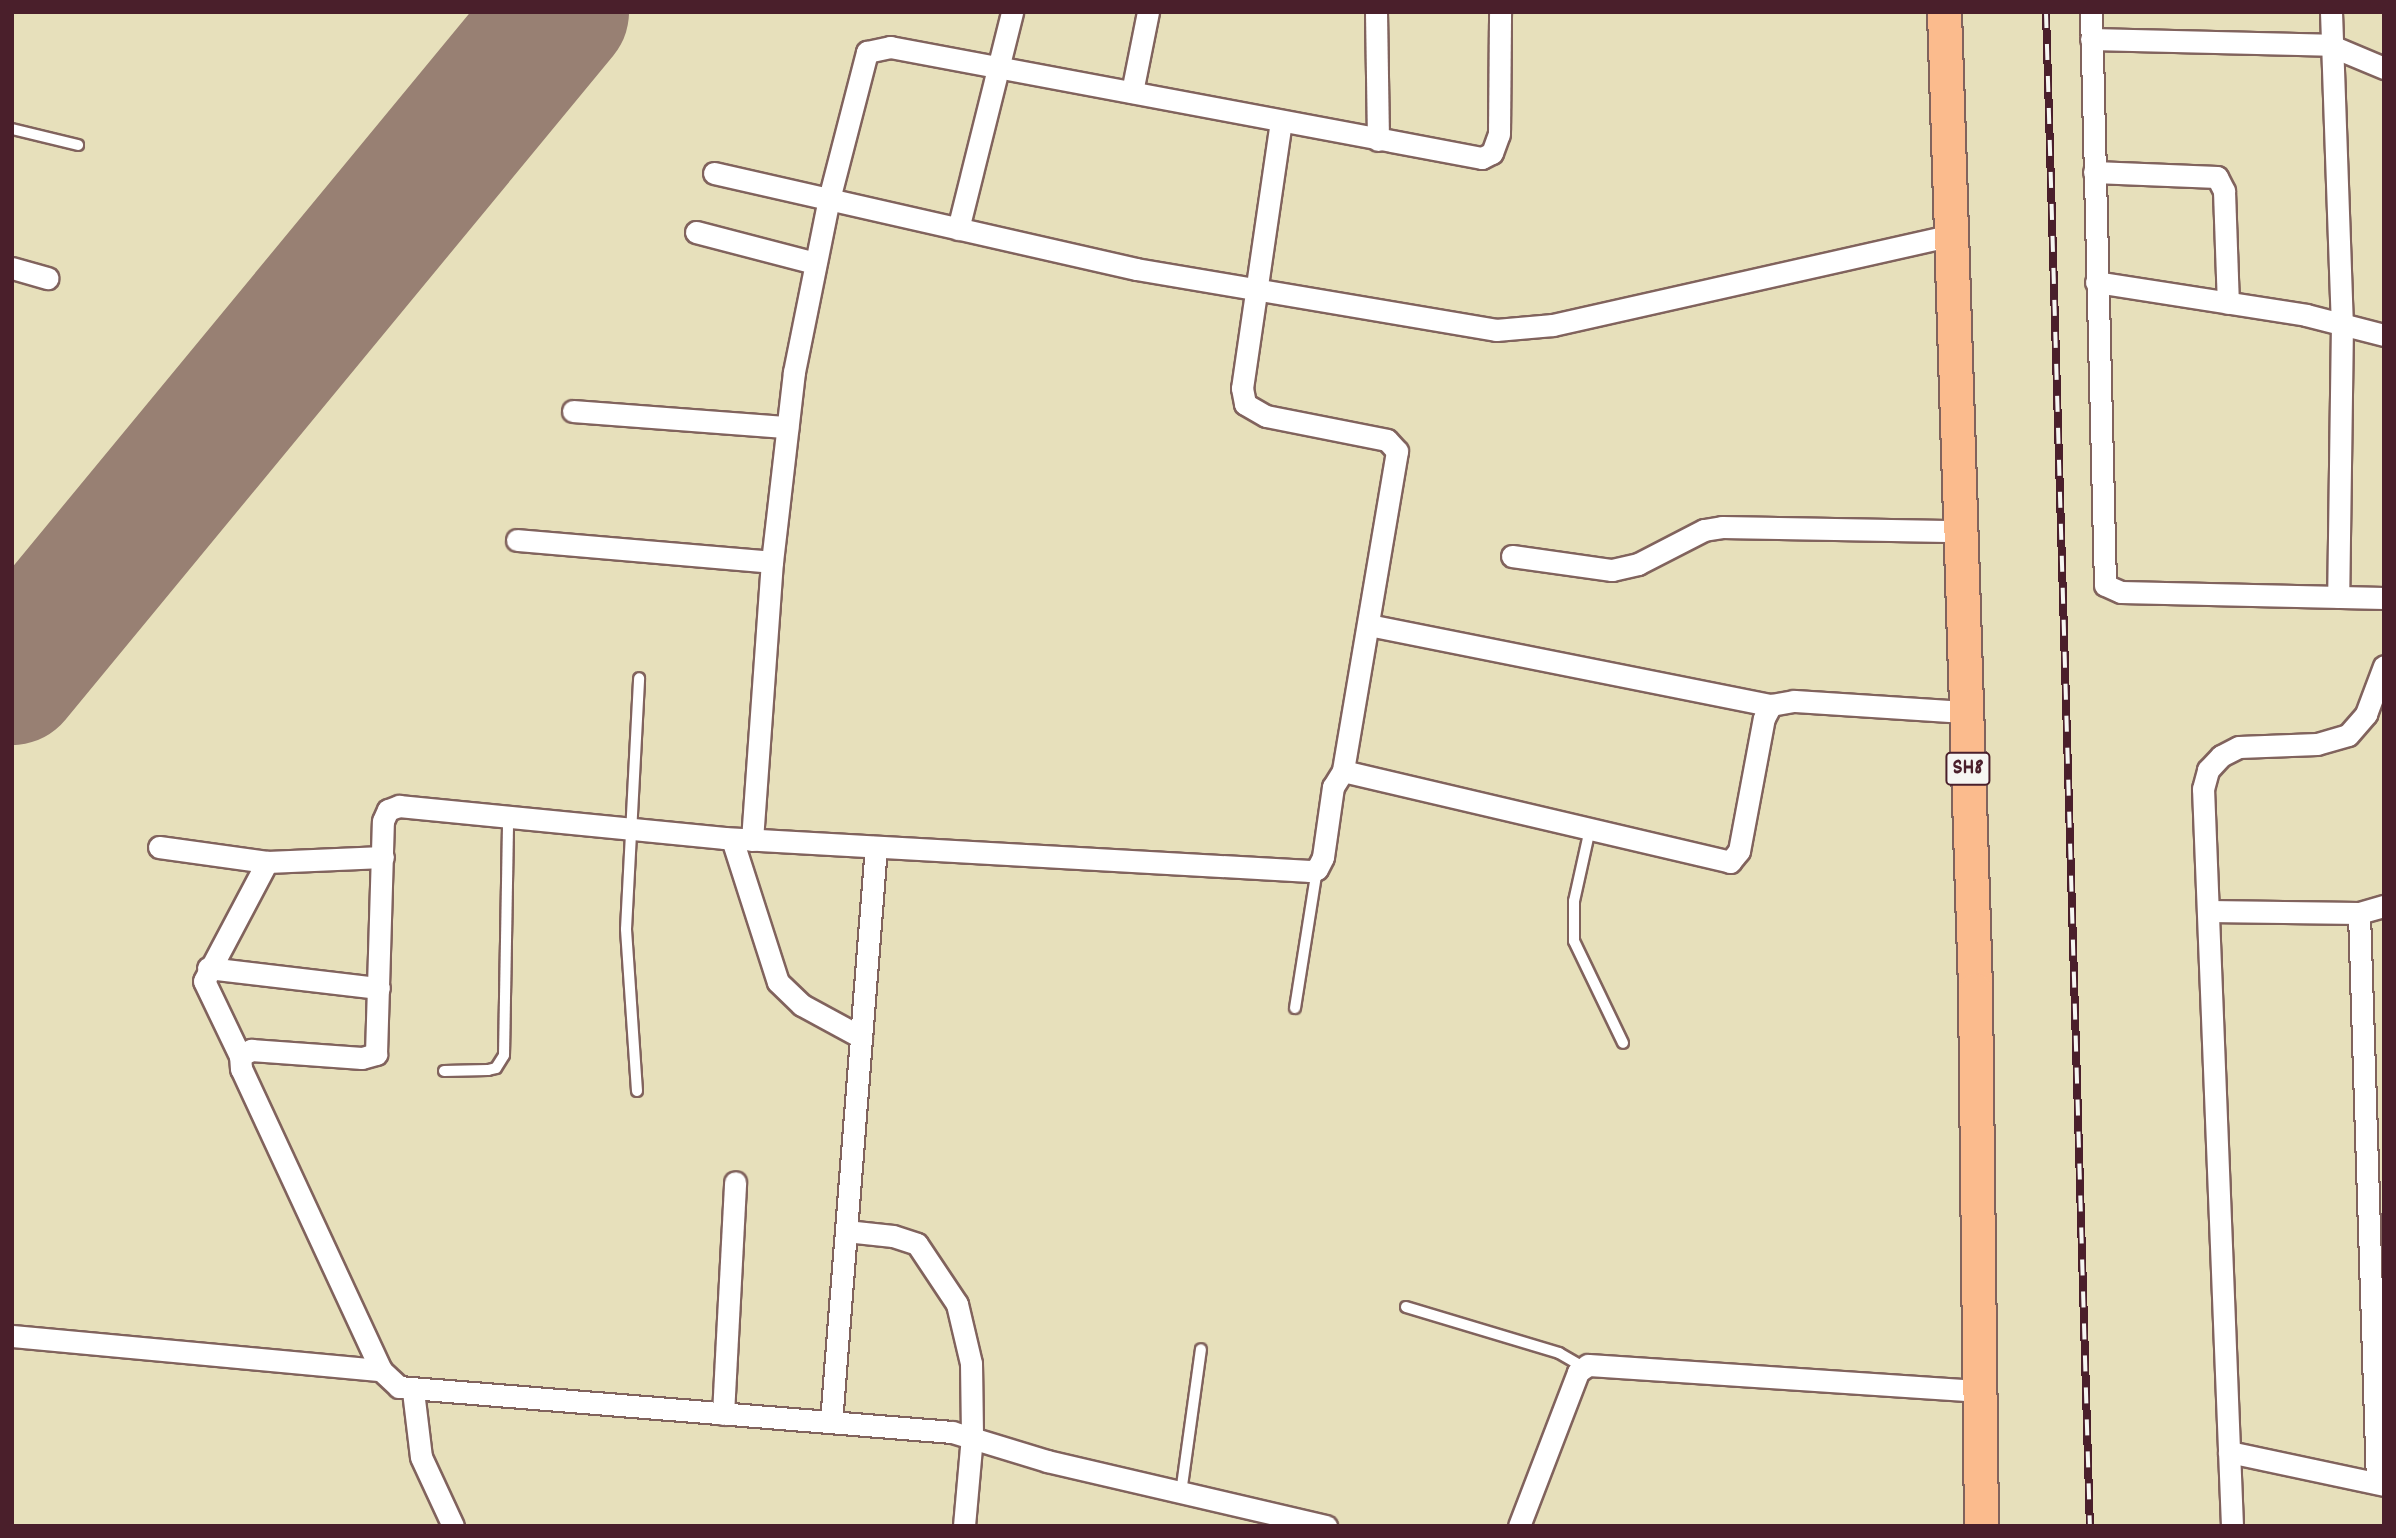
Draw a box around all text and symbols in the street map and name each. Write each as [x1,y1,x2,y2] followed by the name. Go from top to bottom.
[1945,750,1991,789] road number: SH8

